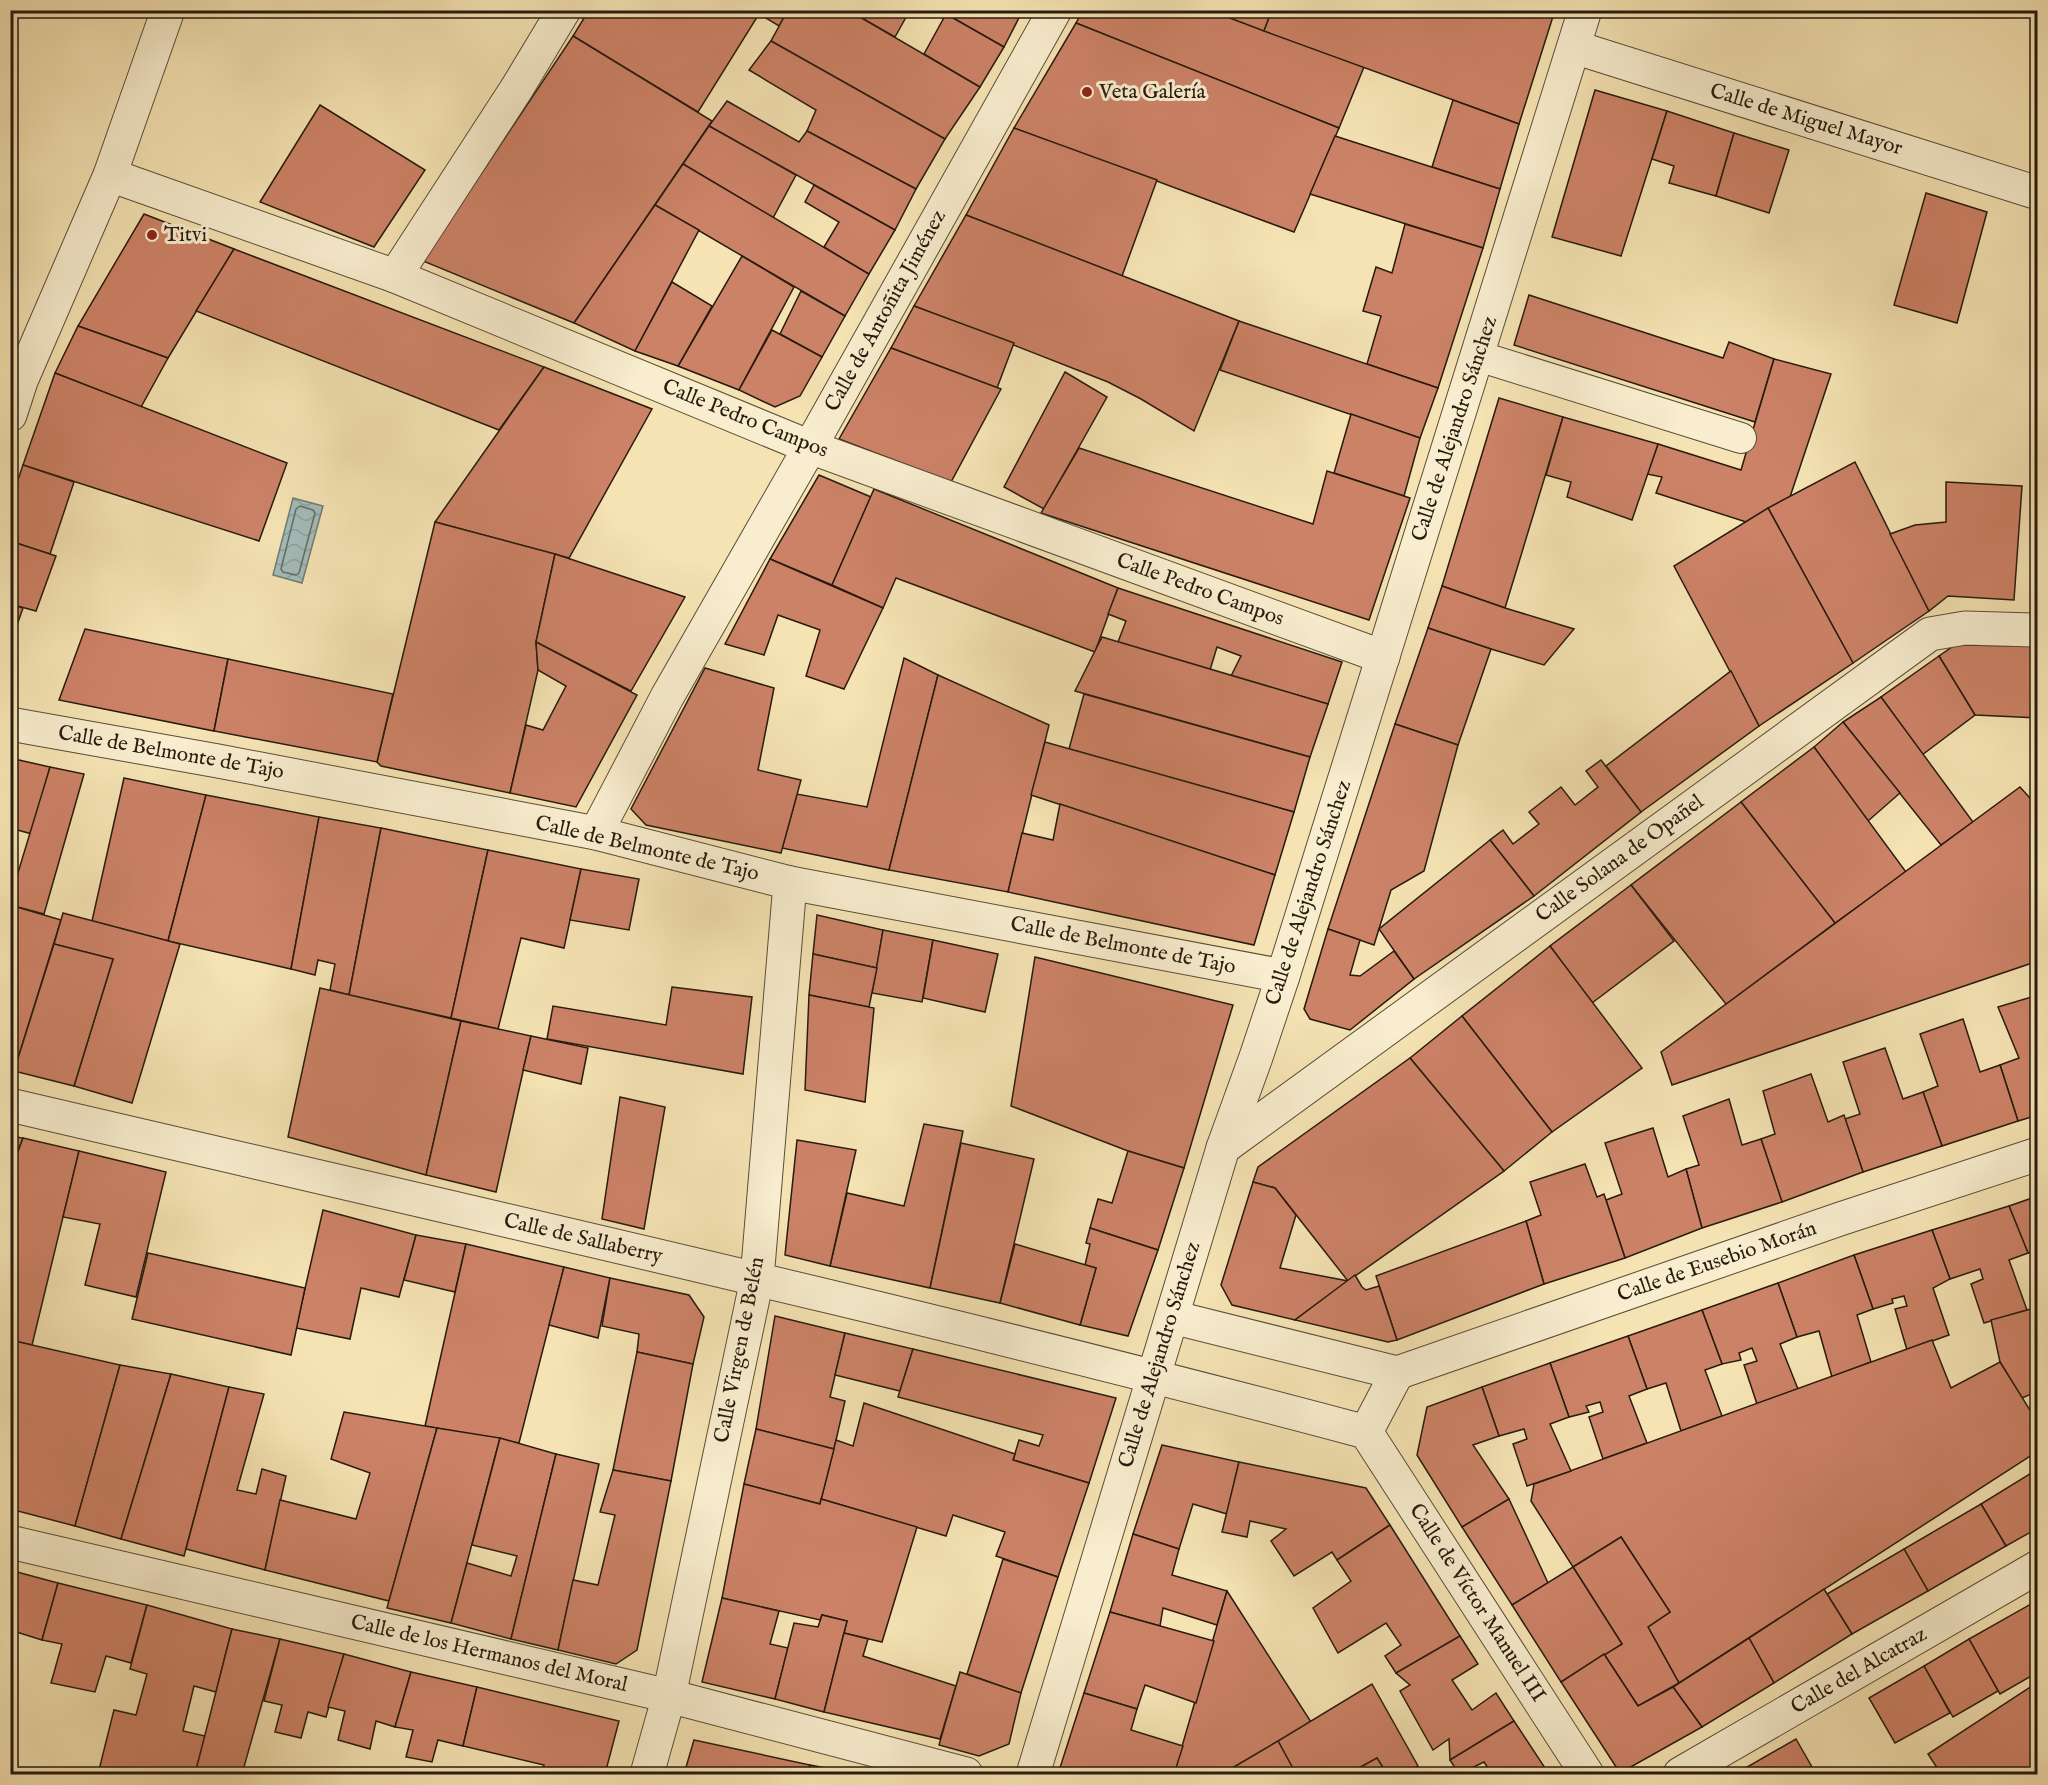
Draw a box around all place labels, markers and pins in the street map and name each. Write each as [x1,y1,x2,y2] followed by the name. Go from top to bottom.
[1098,79,1207,106] place label: Veta Galería
[1080,85,1094,99] marker: Veta Galería
[164,222,207,249] place label: Titvi
[145,228,159,242] marker: Titvi

